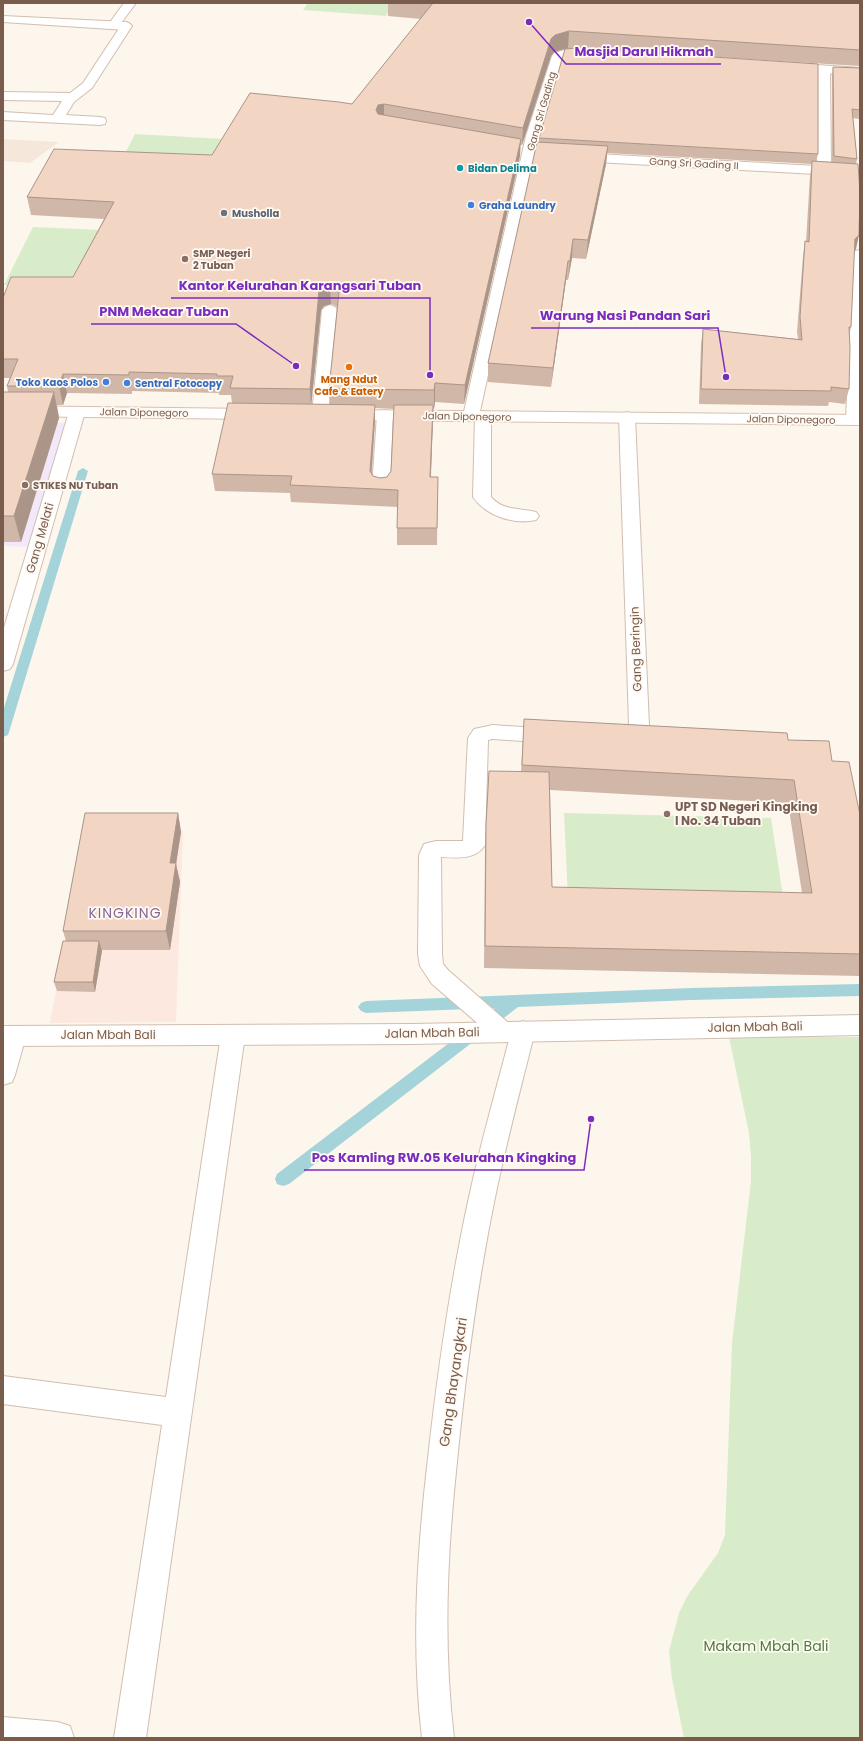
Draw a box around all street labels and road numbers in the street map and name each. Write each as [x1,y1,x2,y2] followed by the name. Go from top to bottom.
[523,70,560,153] street label: Gang Sri Gading
[649,154,739,173] street label: Gang Sri Gading II
[99,404,189,421] street label: Jalan Diponegoro
[422,408,512,425] street label: Jalan Diponegoro
[746,411,836,428] street label: Jalan Diponegoro
[21,501,58,575] street label: Gang Melati
[626,606,645,692] street label: Gang Beringin
[707,1017,803,1036] street label: Jalan Mbah Bali
[384,1023,480,1042] street label: Jalan Mbah Bali
[60,1026,156,1043] street label: Jalan Mbah Bali
[434,1316,472,1448] street label: Gang Bhayangkari

